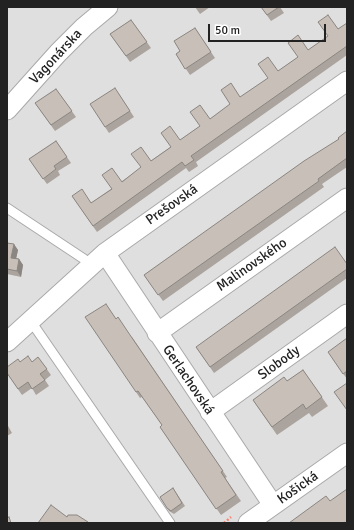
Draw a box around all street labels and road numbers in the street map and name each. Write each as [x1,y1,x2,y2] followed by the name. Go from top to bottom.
[26,26,86,88] street label: Vagonárska
[143,181,201,229] street label: Prešovská
[214,235,290,295] street label: Malinovského
[159,342,217,418] street label: Gerlachovská
[255,342,303,384] street label: Slobody
[274,468,322,508] street label: Košická

